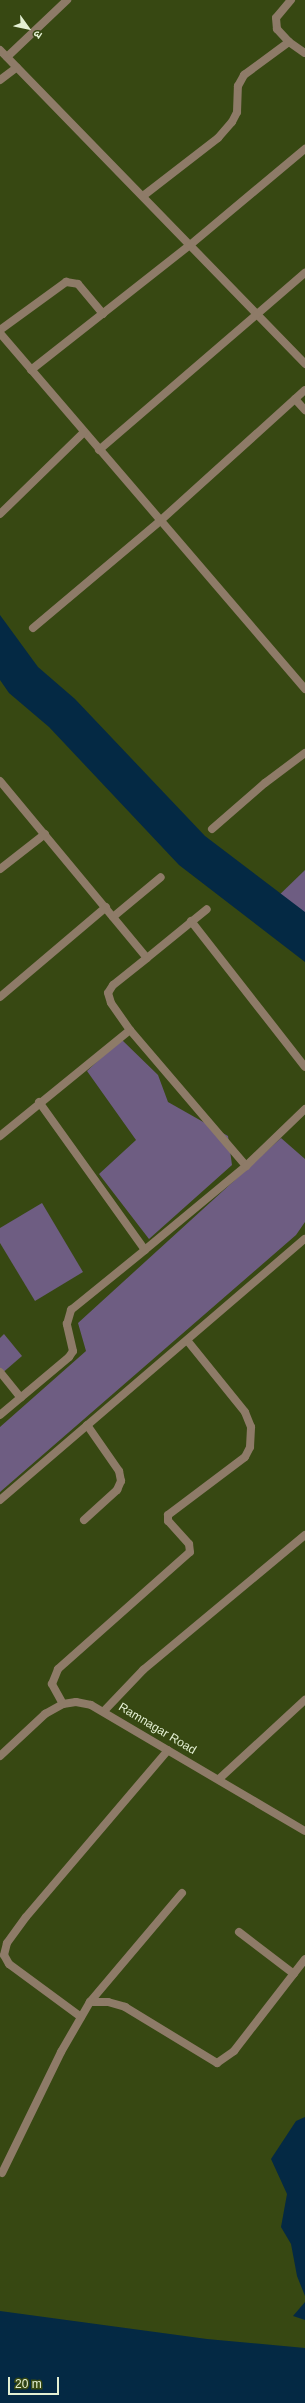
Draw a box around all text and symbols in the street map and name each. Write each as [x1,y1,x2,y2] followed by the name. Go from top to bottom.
[8,8,48,48] north arrow
[31,29,45,41] text: उ
[116,1700,198,1758] street label: Ramnagar Road
[10,2369,61,2395] scale bar
[15,2377,42,2391] text: 20 m

